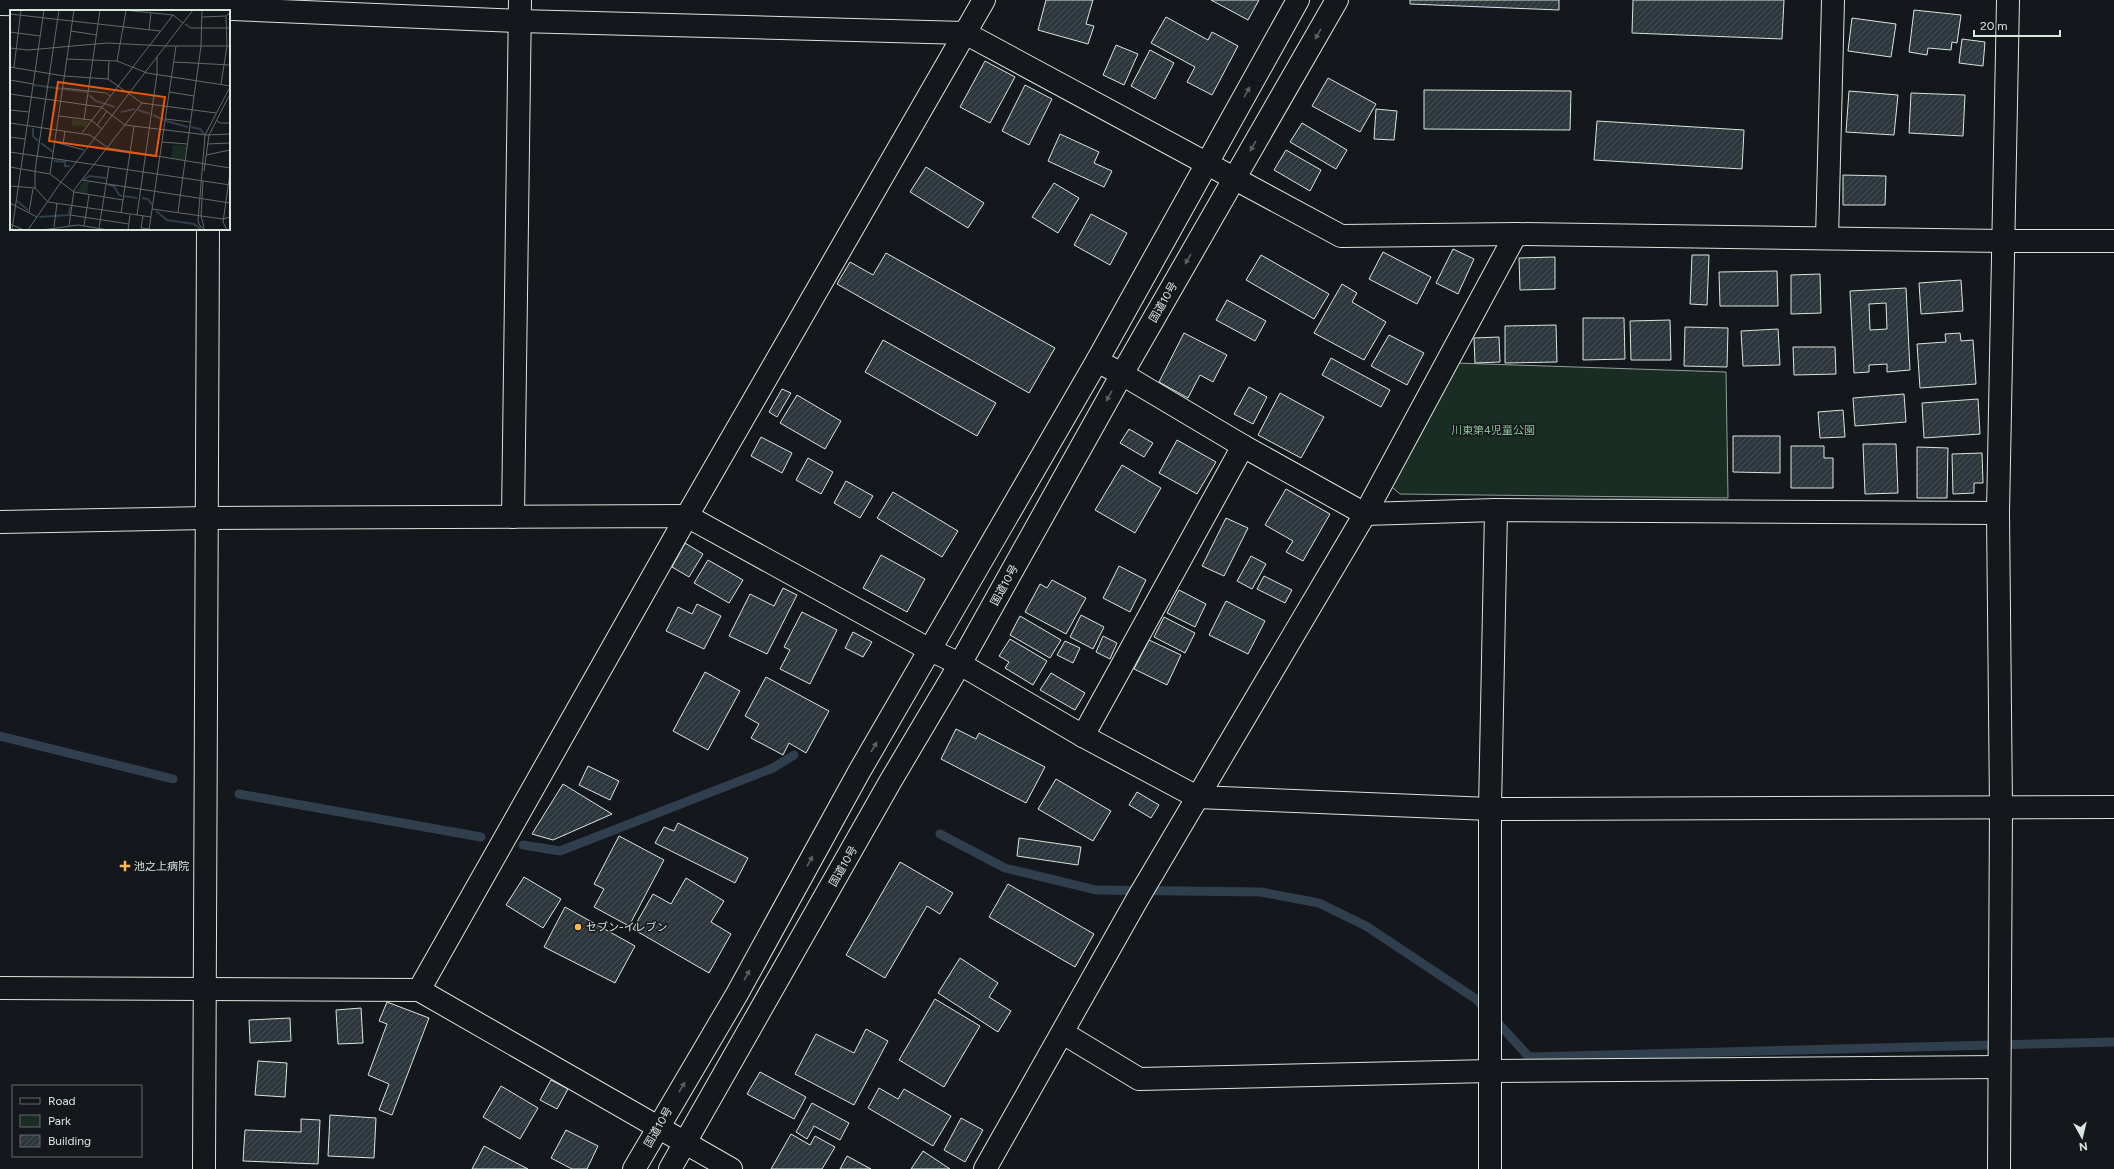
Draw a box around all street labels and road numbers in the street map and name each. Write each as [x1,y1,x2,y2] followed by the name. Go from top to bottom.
[1147,280,1180,325] street label: 国道10号
[988,563,1021,608] street label: 国道10号
[827,844,860,889] street label: 国道10号
[642,1105,675,1150] street label: 国道10号

